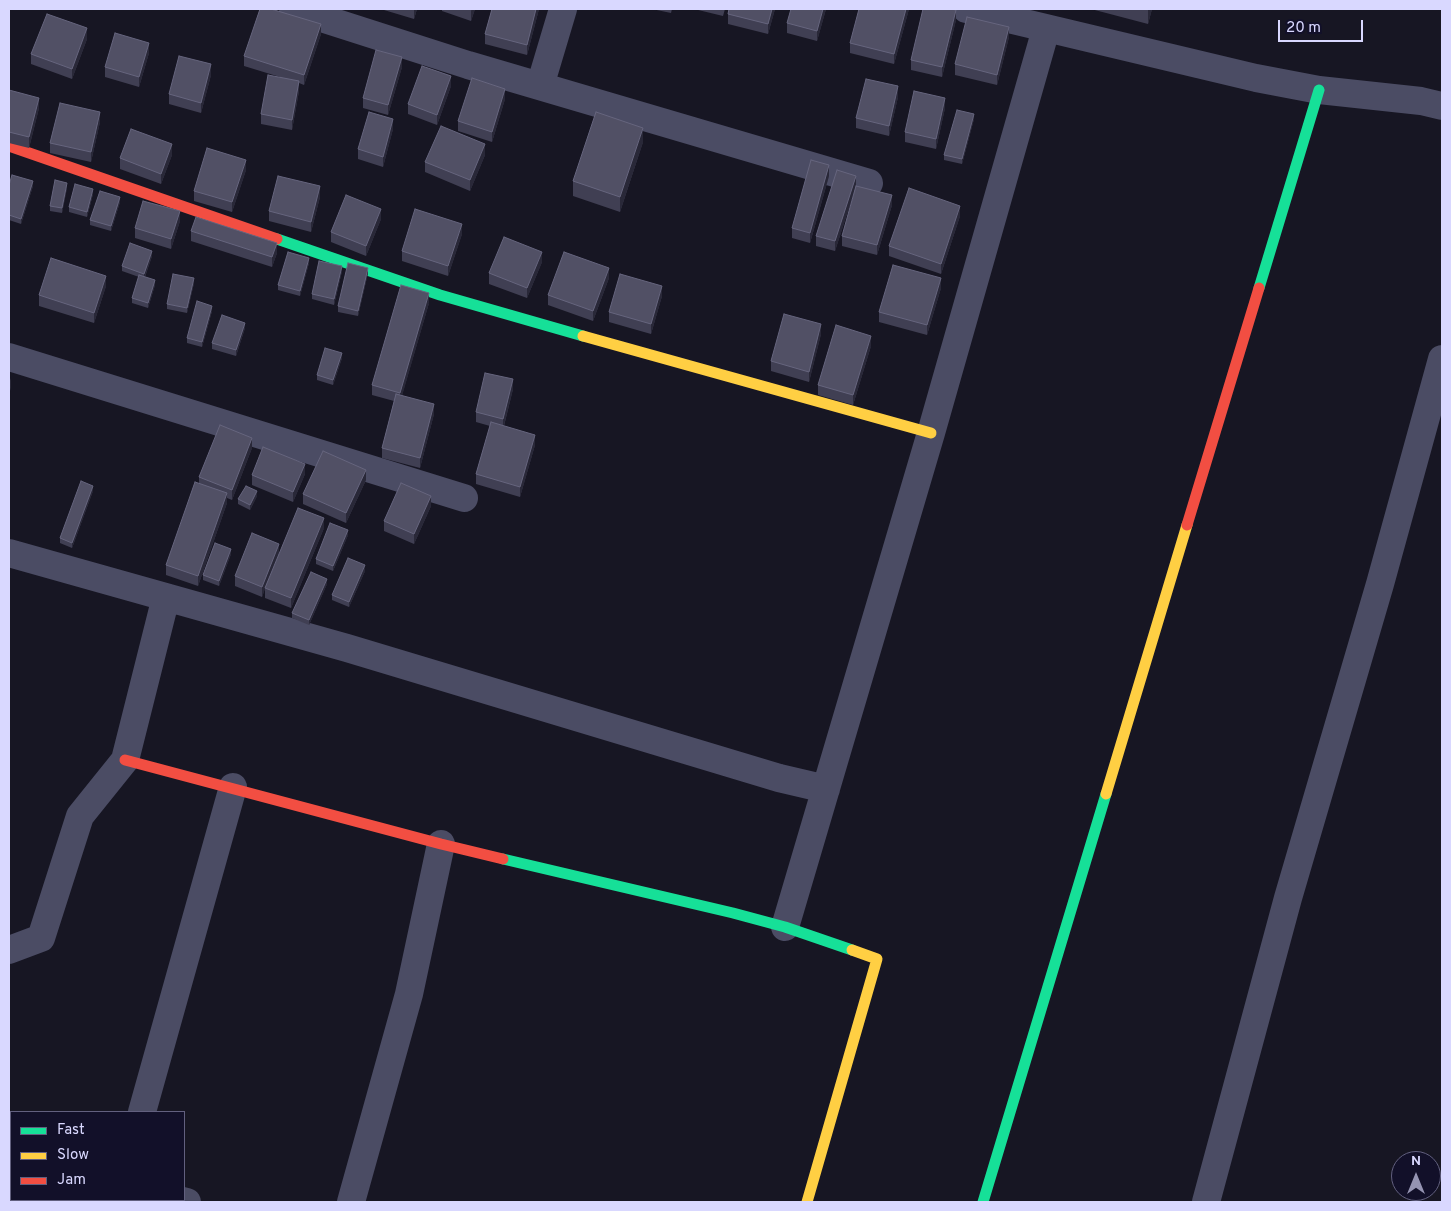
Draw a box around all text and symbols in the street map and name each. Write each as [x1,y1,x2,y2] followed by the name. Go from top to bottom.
[1281,10,1366,42] scale bar
[1286,19,1321,38] text: 20 m
[10,1111,185,1201] legend
[57,1121,85,1140] text: Fast
[57,1146,89,1165] text: Slow
[1391,1151,1441,1201] north arrow
[1411,1153,1421,1170] text: N
[57,1171,86,1190] text: Jam

